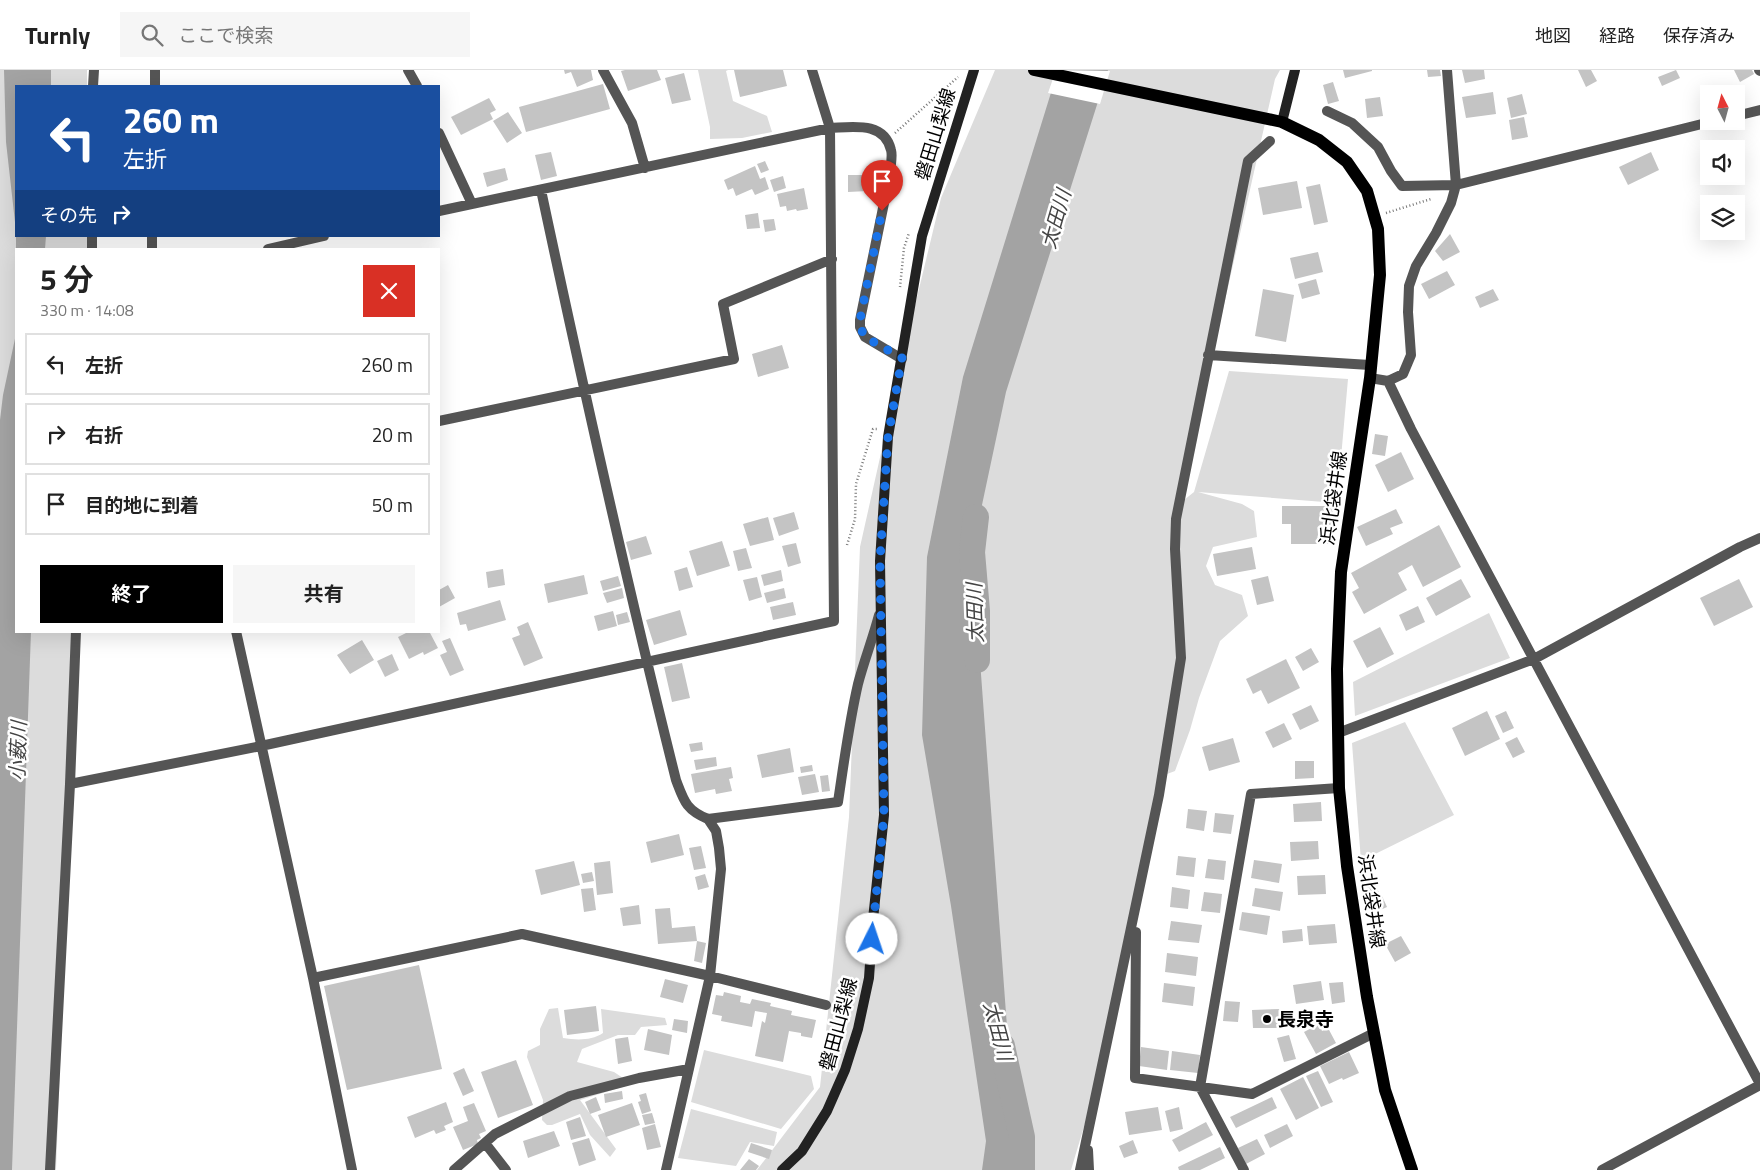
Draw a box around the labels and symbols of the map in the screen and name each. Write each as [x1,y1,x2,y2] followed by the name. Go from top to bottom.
[907,84,962,184] street label: 磐田山梨線
[1700,85,1745,130] north arrow
[861,160,903,211] pin
[1032,184,1079,252] water label: 太田川
[1312,449,1353,547] street label: 浜北袋井線
[958,580,991,644] water label: 太田川
[1,718,34,782] water label: 小薮川
[1352,852,1393,950] street label: 浜北袋井線
[845,912,897,964] position arrow
[811,974,864,1074] street label: 磐田山梨線
[976,998,1022,1066] water label: 太田川
[1277,1004,1334,1033] place label: 長泉寺
[1261,1013,1273,1025] marker: 長泉寺

